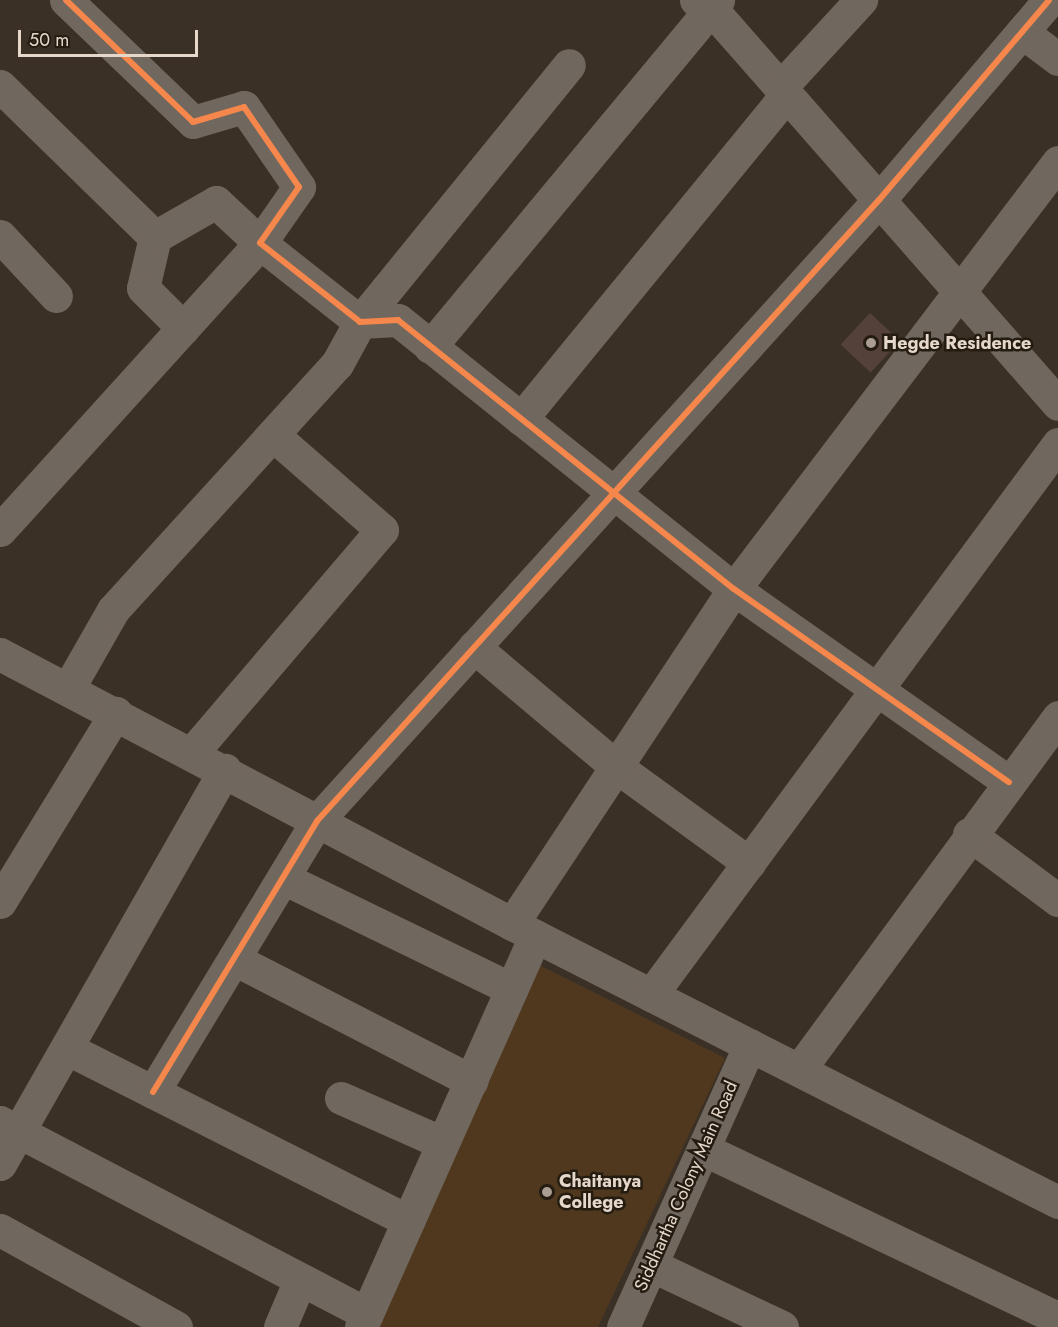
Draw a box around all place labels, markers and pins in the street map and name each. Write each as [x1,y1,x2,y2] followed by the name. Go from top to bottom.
[883,332,1031,354] place label: Hegde Residence
[864,336,878,350] marker: Hegde Residence
[559,1171,641,1214] place label: Chaitanya College
[540,1185,554,1199] marker: Chaitanya College

